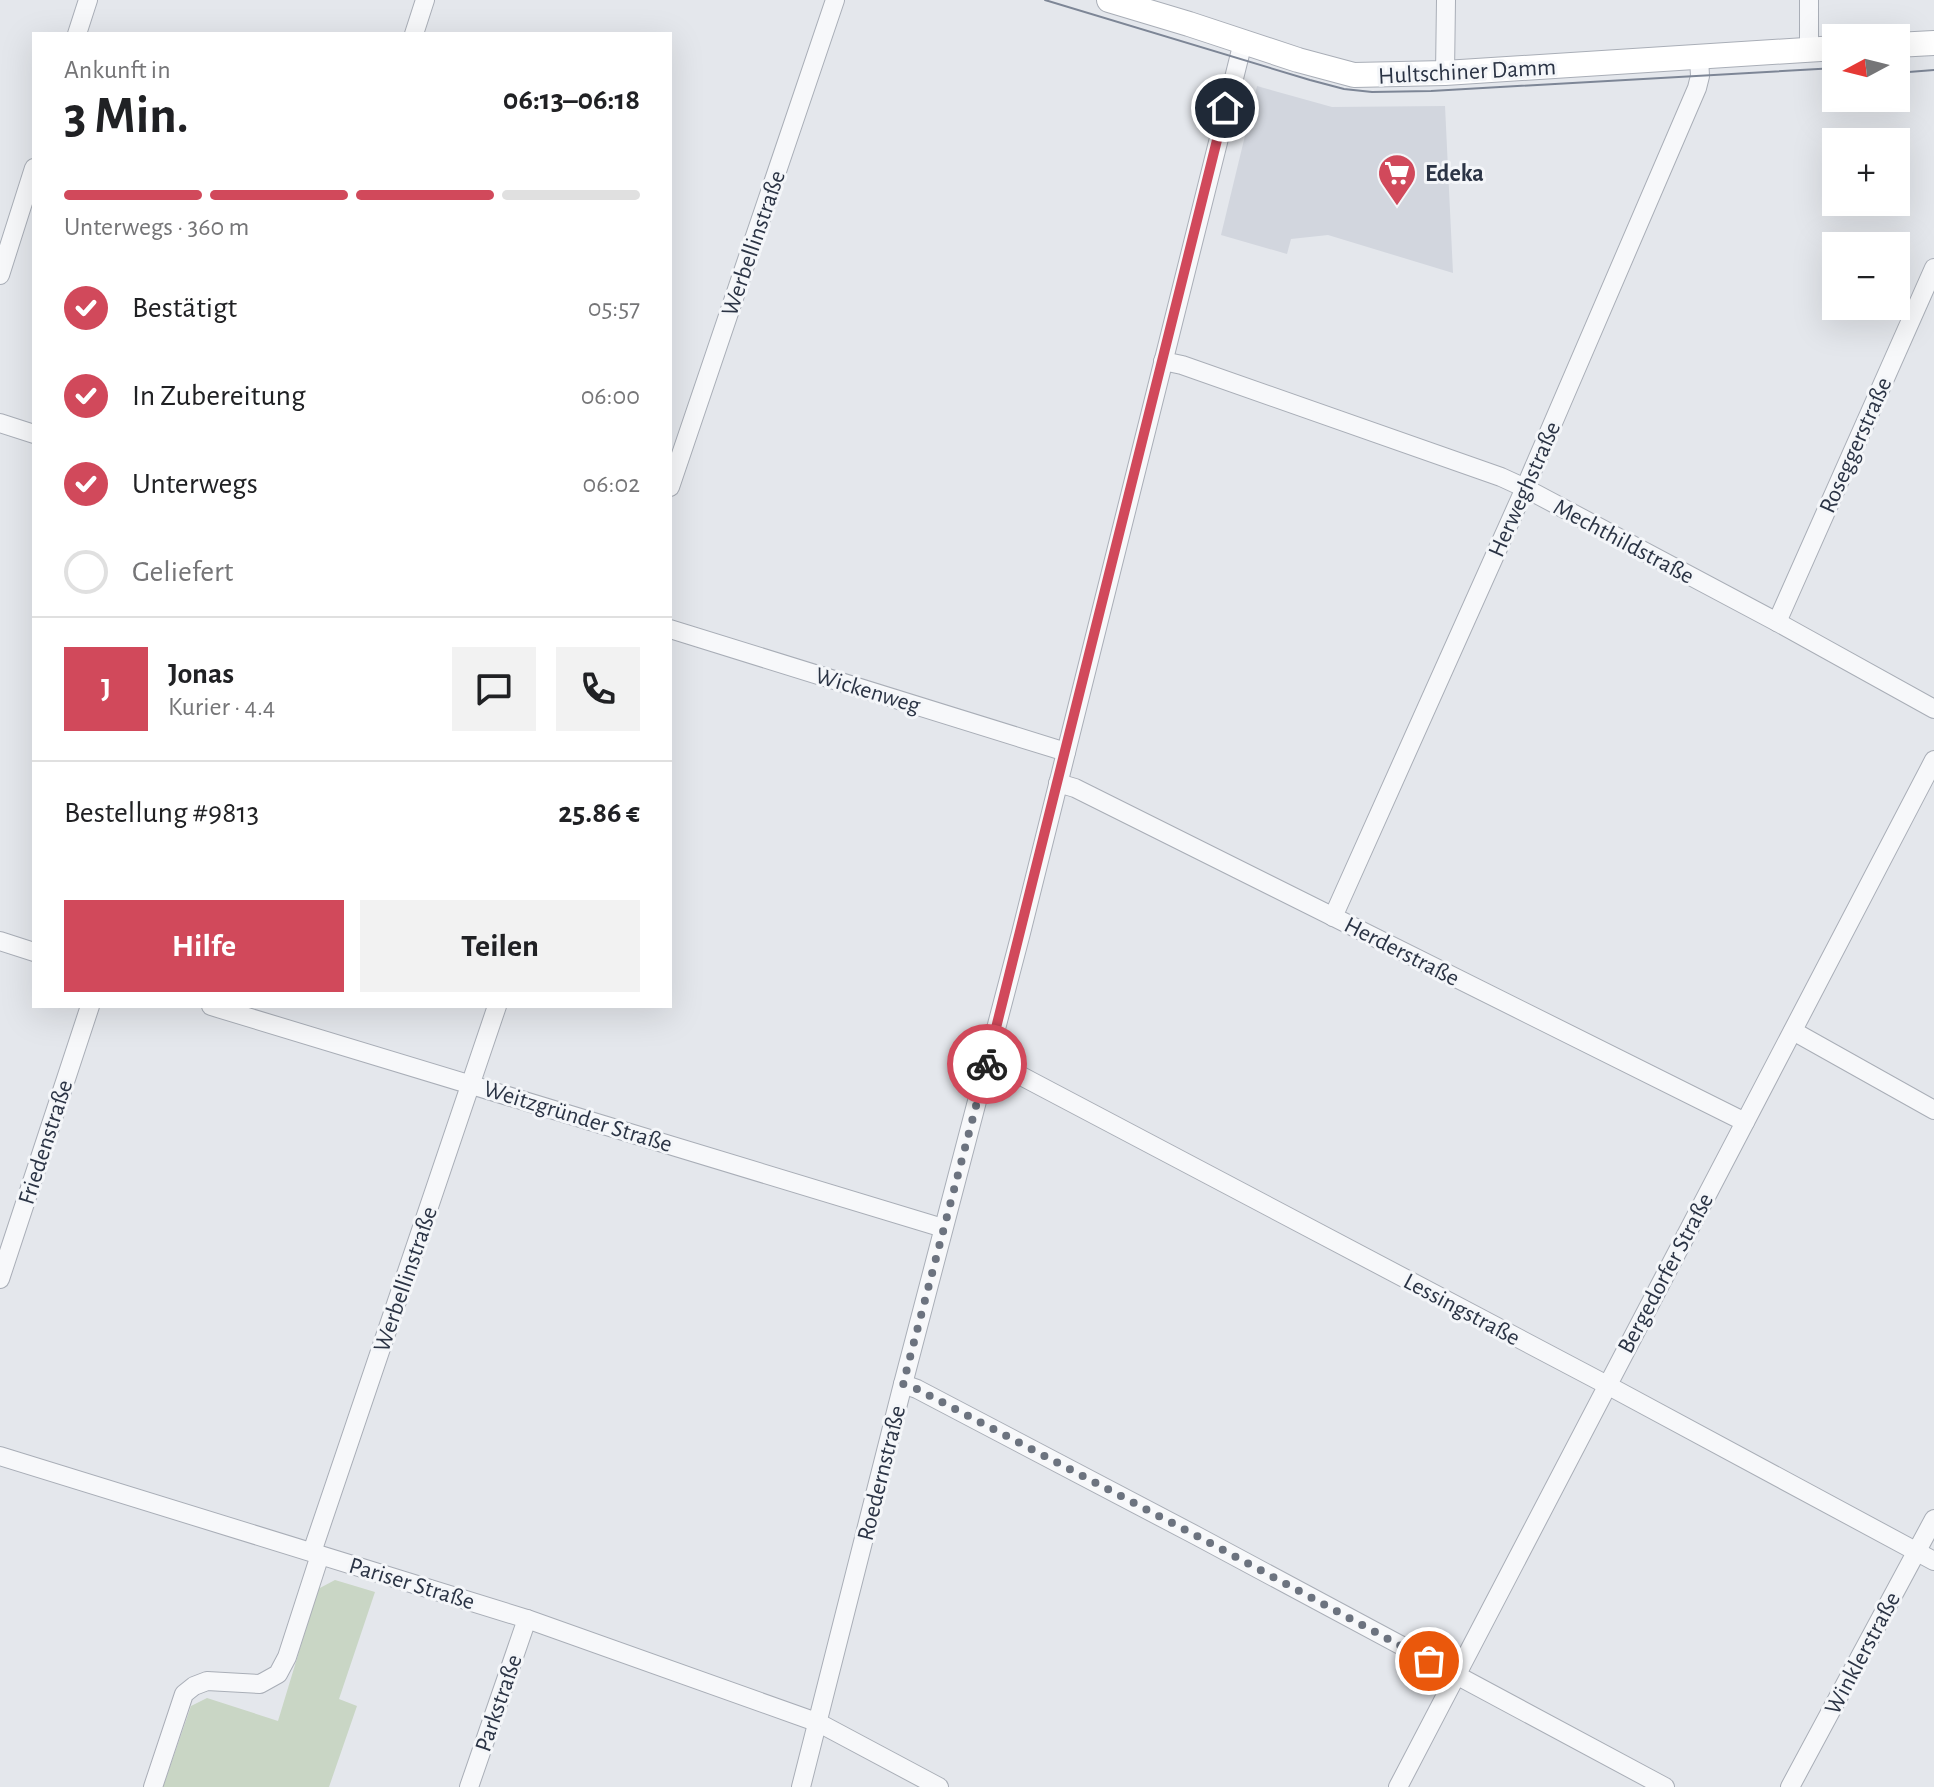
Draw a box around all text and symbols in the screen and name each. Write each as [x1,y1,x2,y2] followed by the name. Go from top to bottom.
[1822,24,1910,112] north arrow
[1822,24,1910,320] map controls
[1377,55,1557,89] street label: Hultschiner Damm
[64,57,171,83] text: Ankunft in
[1191,74,1259,142] pin
[503,85,640,115] text: 06:13–06:18
[1203,86,1247,130] icon: home
[64,90,189,142] text: 3 Min.
[1822,128,1910,216] button: +
[1376,152,1418,207] supermarket icon: Edeka
[1425,162,1484,186] place label: Edeka
[718,167,790,319] street label: Werbellinstraße
[64,214,249,240] text: Unterwegs · 360 m
[1822,232,1910,320] button: −
[64,286,108,330] icon: check
[132,293,237,323] text: Bestätigt
[588,295,640,321] text: 05:57
[64,374,108,418] icon: check
[1815,374,1896,517] street label: Roseggerstraße
[132,381,306,411] text: In Zubereitung
[581,383,640,409] text: 06:00
[1484,418,1565,561] street label: Herweghstraße
[64,462,108,506] icon: check
[132,469,258,499] text: Unterwegs
[583,471,640,497] text: 06:02
[1549,495,1698,589] street label: Mechthildstraße
[132,557,233,587] text: Geliefert
[452,647,536,731] button: chat
[556,647,640,731] button: phone
[168,659,234,689] text: Jonas
[812,664,923,718] street label: Wickenweg
[101,674,111,704] text: J
[168,694,275,720] text: Kurier · 4.4
[64,798,259,828] text: Bestellung #9813
[558,798,640,828] text: 25.86 €
[64,900,344,992] button: Hilfe
[360,900,640,992] button: Teilen
[1340,913,1463,991] street label: Herderstraße
[947,1024,1027,1104] courier
[965,1042,1009,1086] icon: bike
[15,1077,77,1208] street label: Friedenstraße
[481,1077,675,1157] street label: Weitzgründer Straße
[1614,1189,1718,1357] street label: Bergedorfer Straße
[370,1203,442,1355] street label: Werbellinstraße
[1399,1269,1524,1350] street label: Lessingstraße
[854,1403,910,1543] street label: Roedernstraße
[346,1553,477,1614] street label: Pariser Straße
[1821,1588,1905,1719] street label: Winklerstraße
[1395,1627,1463,1695] pin
[1407,1639,1451,1683] icon: bag
[471,1652,527,1755] street label: Parkstraße

